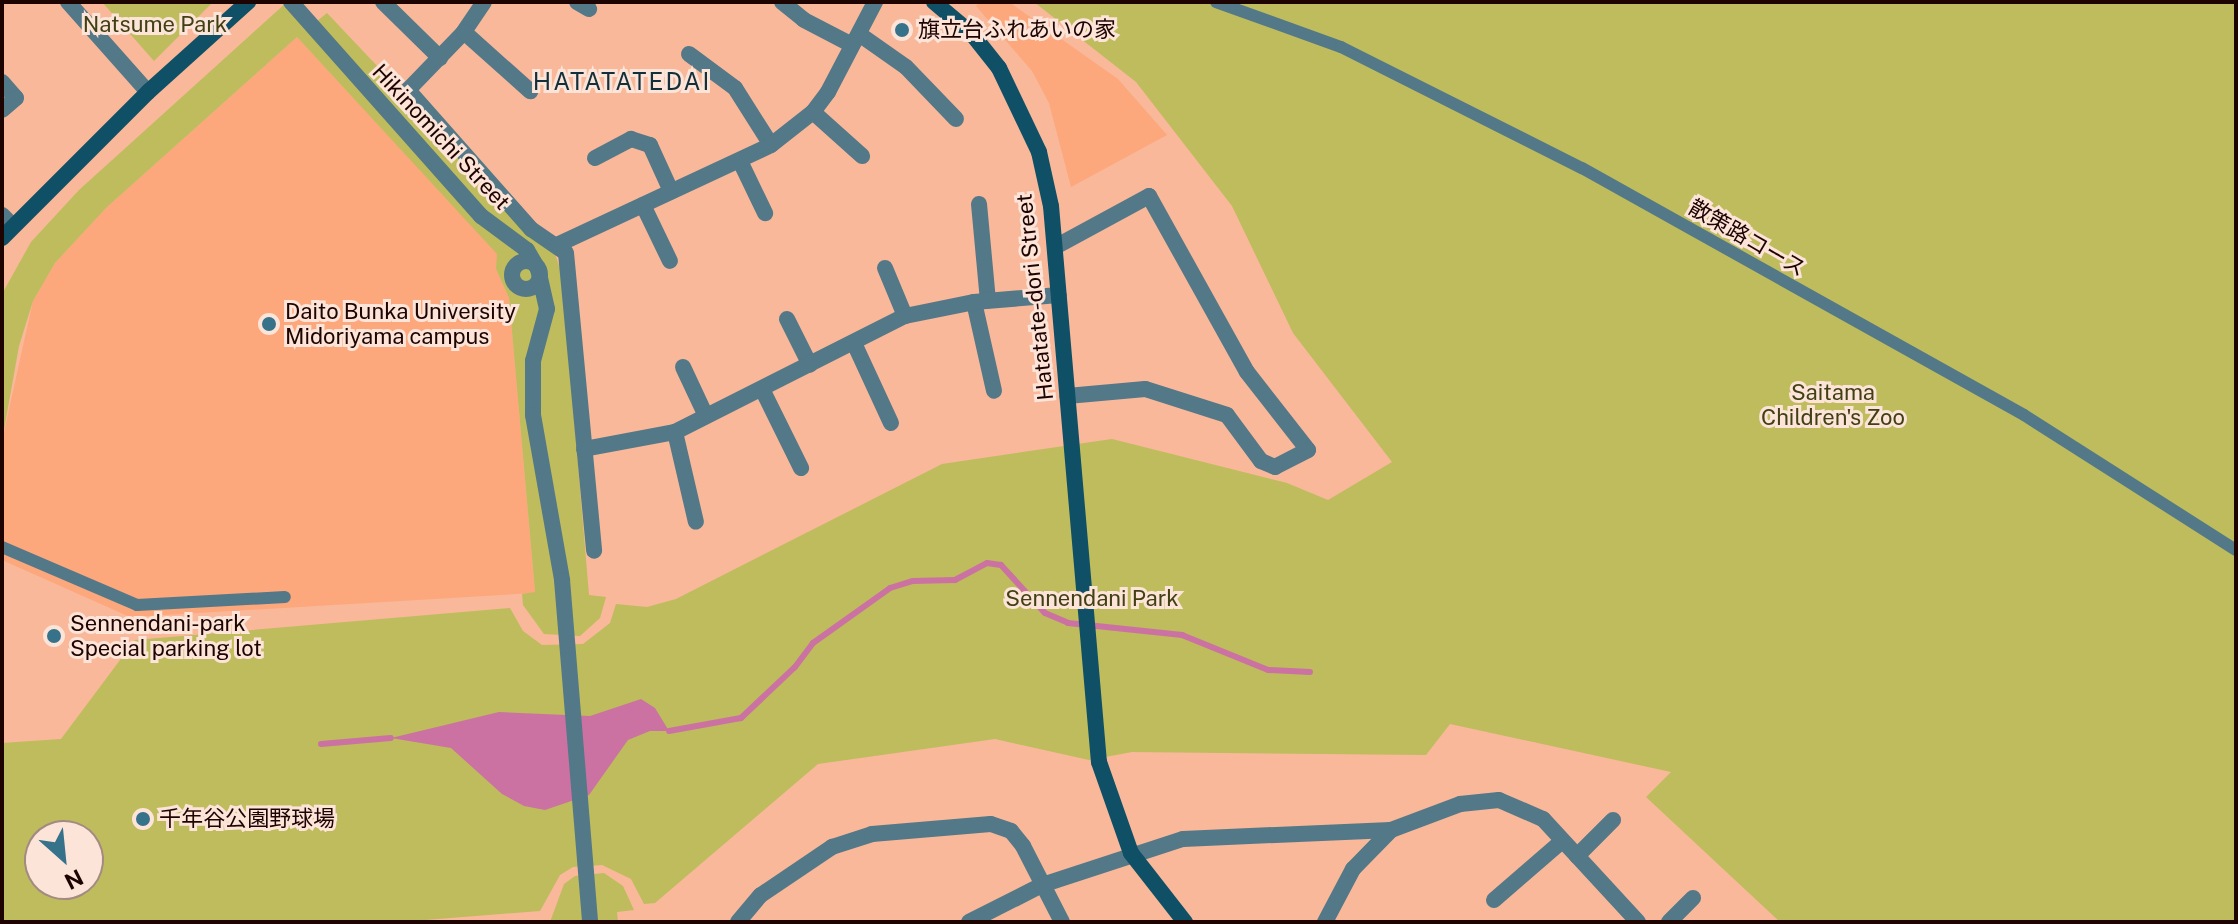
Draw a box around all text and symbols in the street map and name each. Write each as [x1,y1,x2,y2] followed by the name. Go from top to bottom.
[83,12,227,38] park label: Natsume Park
[918,17,1116,43] place label: 旗立台ふれあいの家
[893,21,911,39] marker: 旗立台ふれあいの家
[367,59,515,215] street label: Hikinomichi Street
[533,68,711,96] district label: HATATATEDAI
[1011,192,1059,402] street label: Hatatate-dori Street
[1683,194,1811,282] street label: 散策路コース
[285,298,516,350] place label: Daito Bunka University Midoriyama campus
[260,315,278,333] marker: Daito Bunka University Midoriyama campus
[1761,379,1905,430] park label: Saitama Children's Zoo
[1005,586,1179,612] park label: Sennendani Park
[70,610,262,662] place label: Sennendani-park Special parking lot
[45,627,63,645] marker: Sennendani-park Special parking lot
[159,806,335,832] place label: 千年谷公園野球場
[134,810,152,828] marker: 千年谷公園野球場
[24,820,104,900] north arrow
[60,864,88,895] text: N

